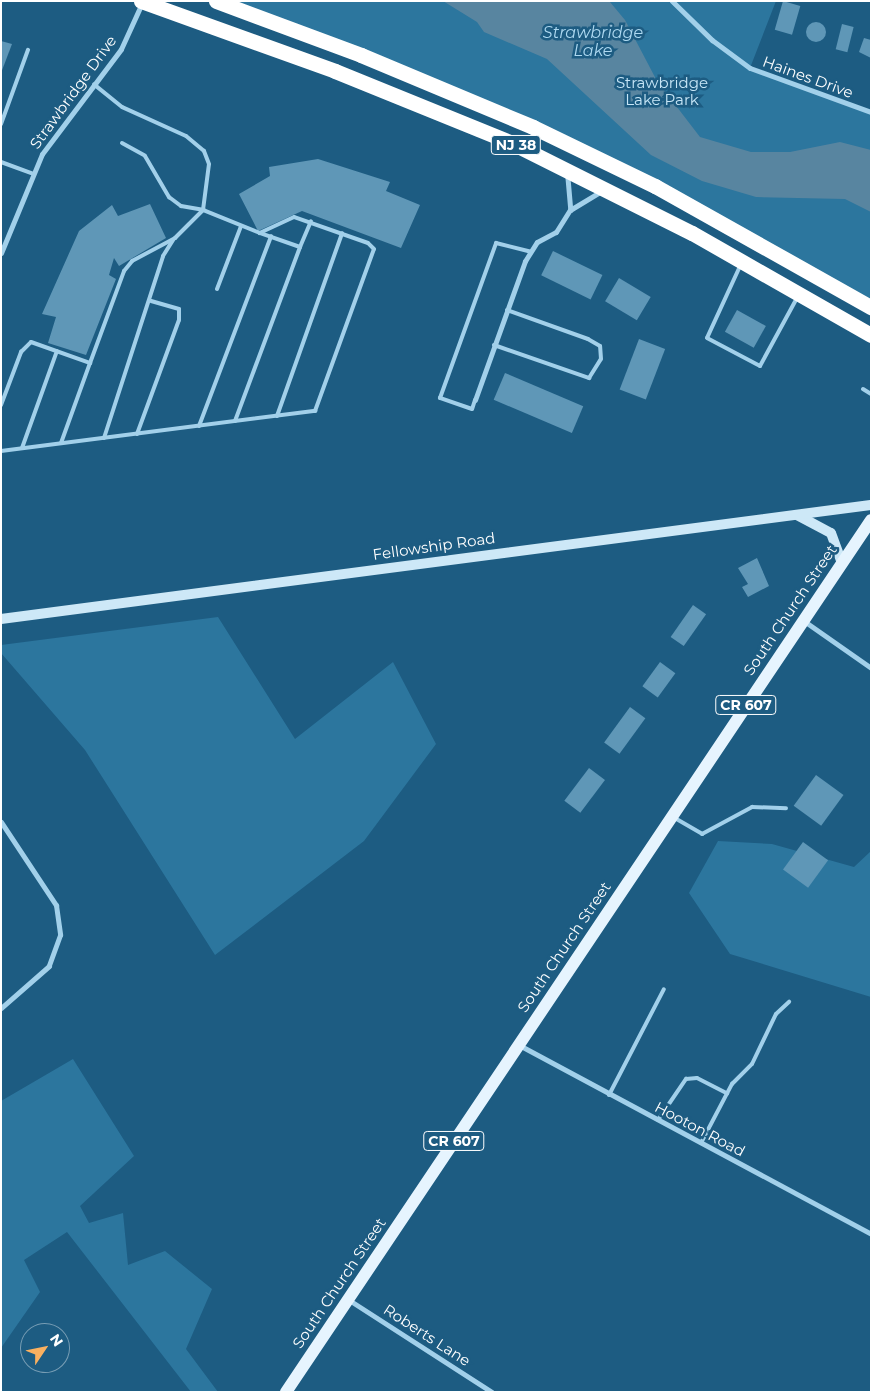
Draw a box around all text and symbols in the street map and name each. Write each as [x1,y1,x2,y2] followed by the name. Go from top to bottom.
[543,23,643,61] water label: Strawbridge Lake
[26,32,120,152] street label: Strawbridge Drive
[760,52,856,102] street label: Haines Drive
[616,73,708,108] park label: Strawbridge Lake Park
[490,134,542,156] road number: NJ 38
[372,528,496,564] street label: Fellowship Road
[740,541,840,679] street label: South Church Street
[715,694,777,716] road number: CR 607
[514,878,614,1016] street label: South Church Street
[652,1098,748,1160] street label: Hooton Road
[423,1130,485,1152] road number: CR 607
[289,1214,389,1352] street label: South Church Street
[380,1300,474,1370] street label: Roberts Lane
[20,1323,70,1373] north arrow
[46,1330,67,1350] text: N

